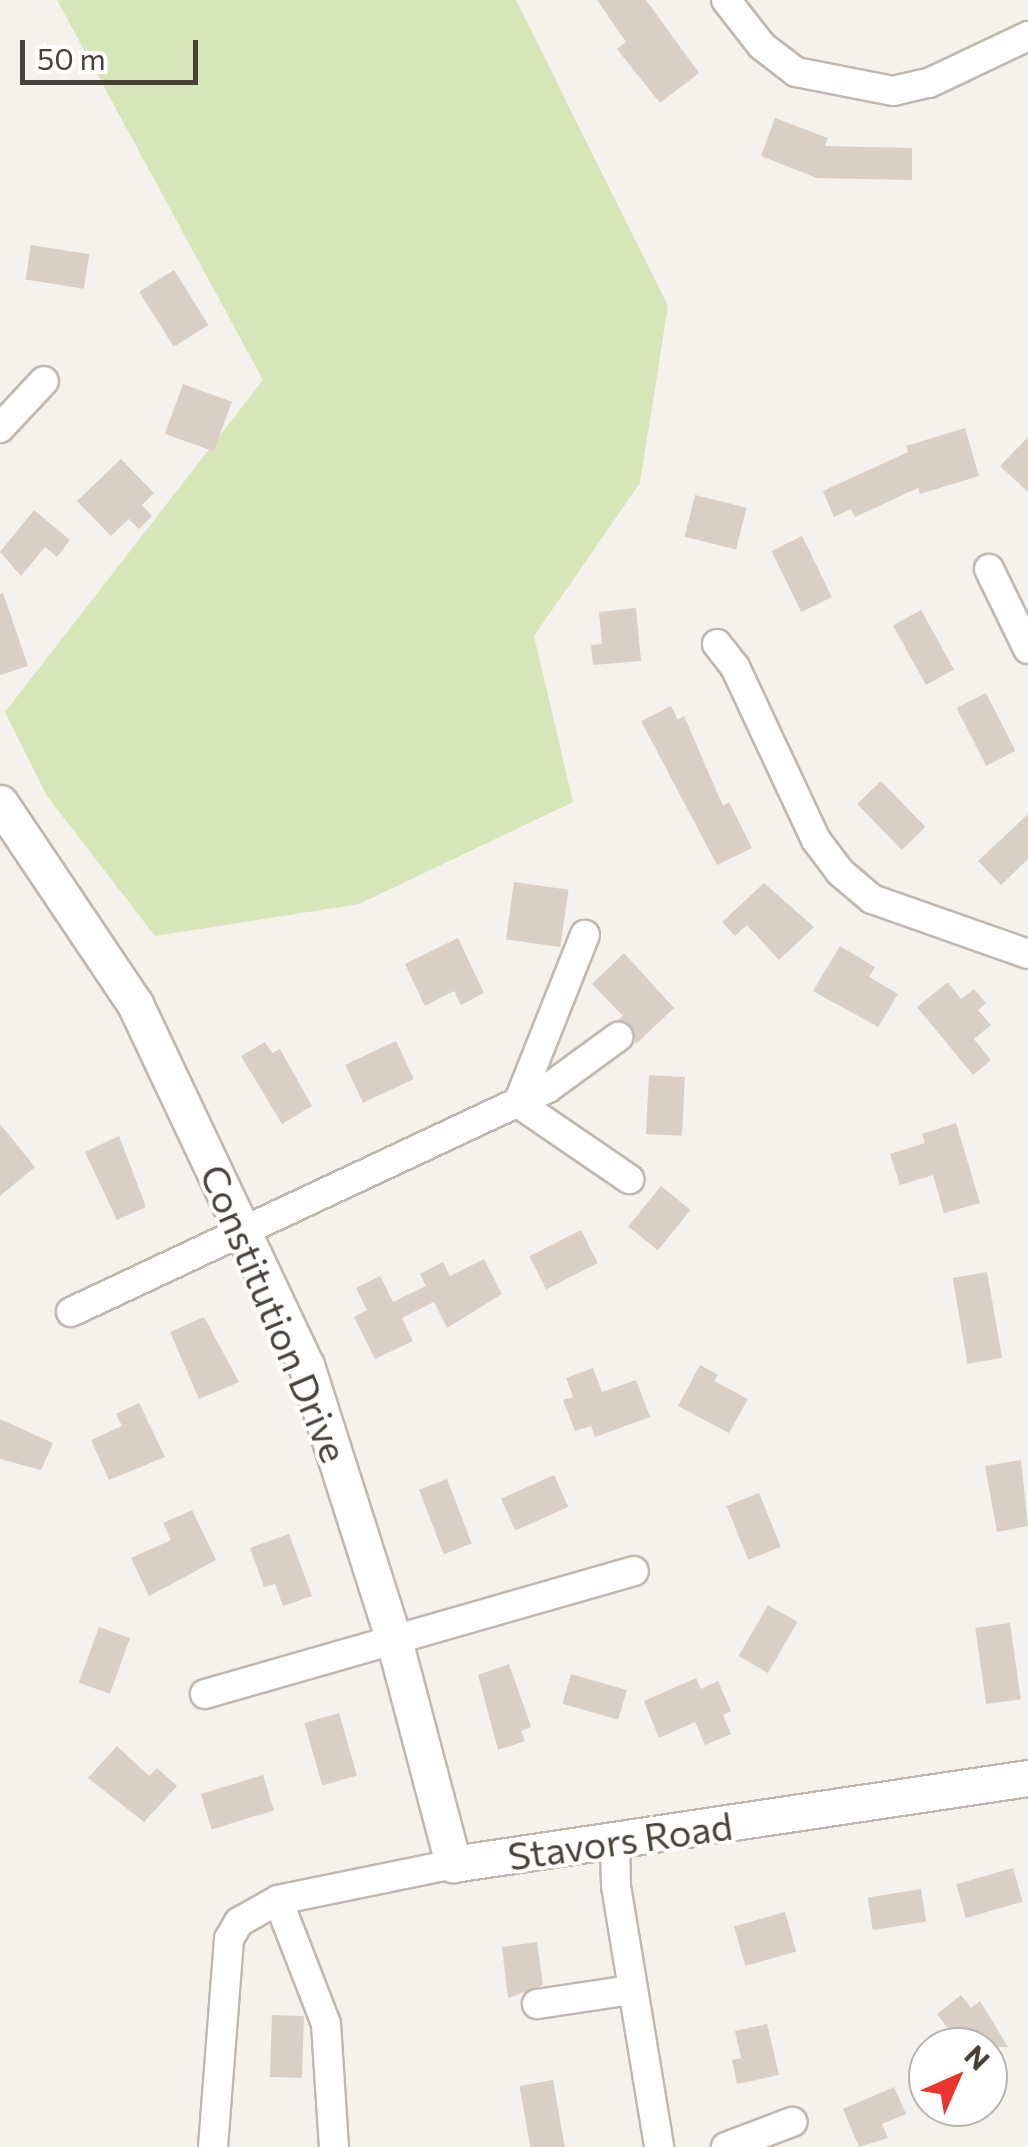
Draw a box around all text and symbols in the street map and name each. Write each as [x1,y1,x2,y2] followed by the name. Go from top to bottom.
[25,20,202,82] scale bar
[37,39,106,76] text: 50 m
[192,1157,358,1469] street label: Constitution Drive
[505,1802,735,1878] street label: Stavors Road
[908,2027,1008,2127] north arrow
[958,2038,997,2077] text: N

